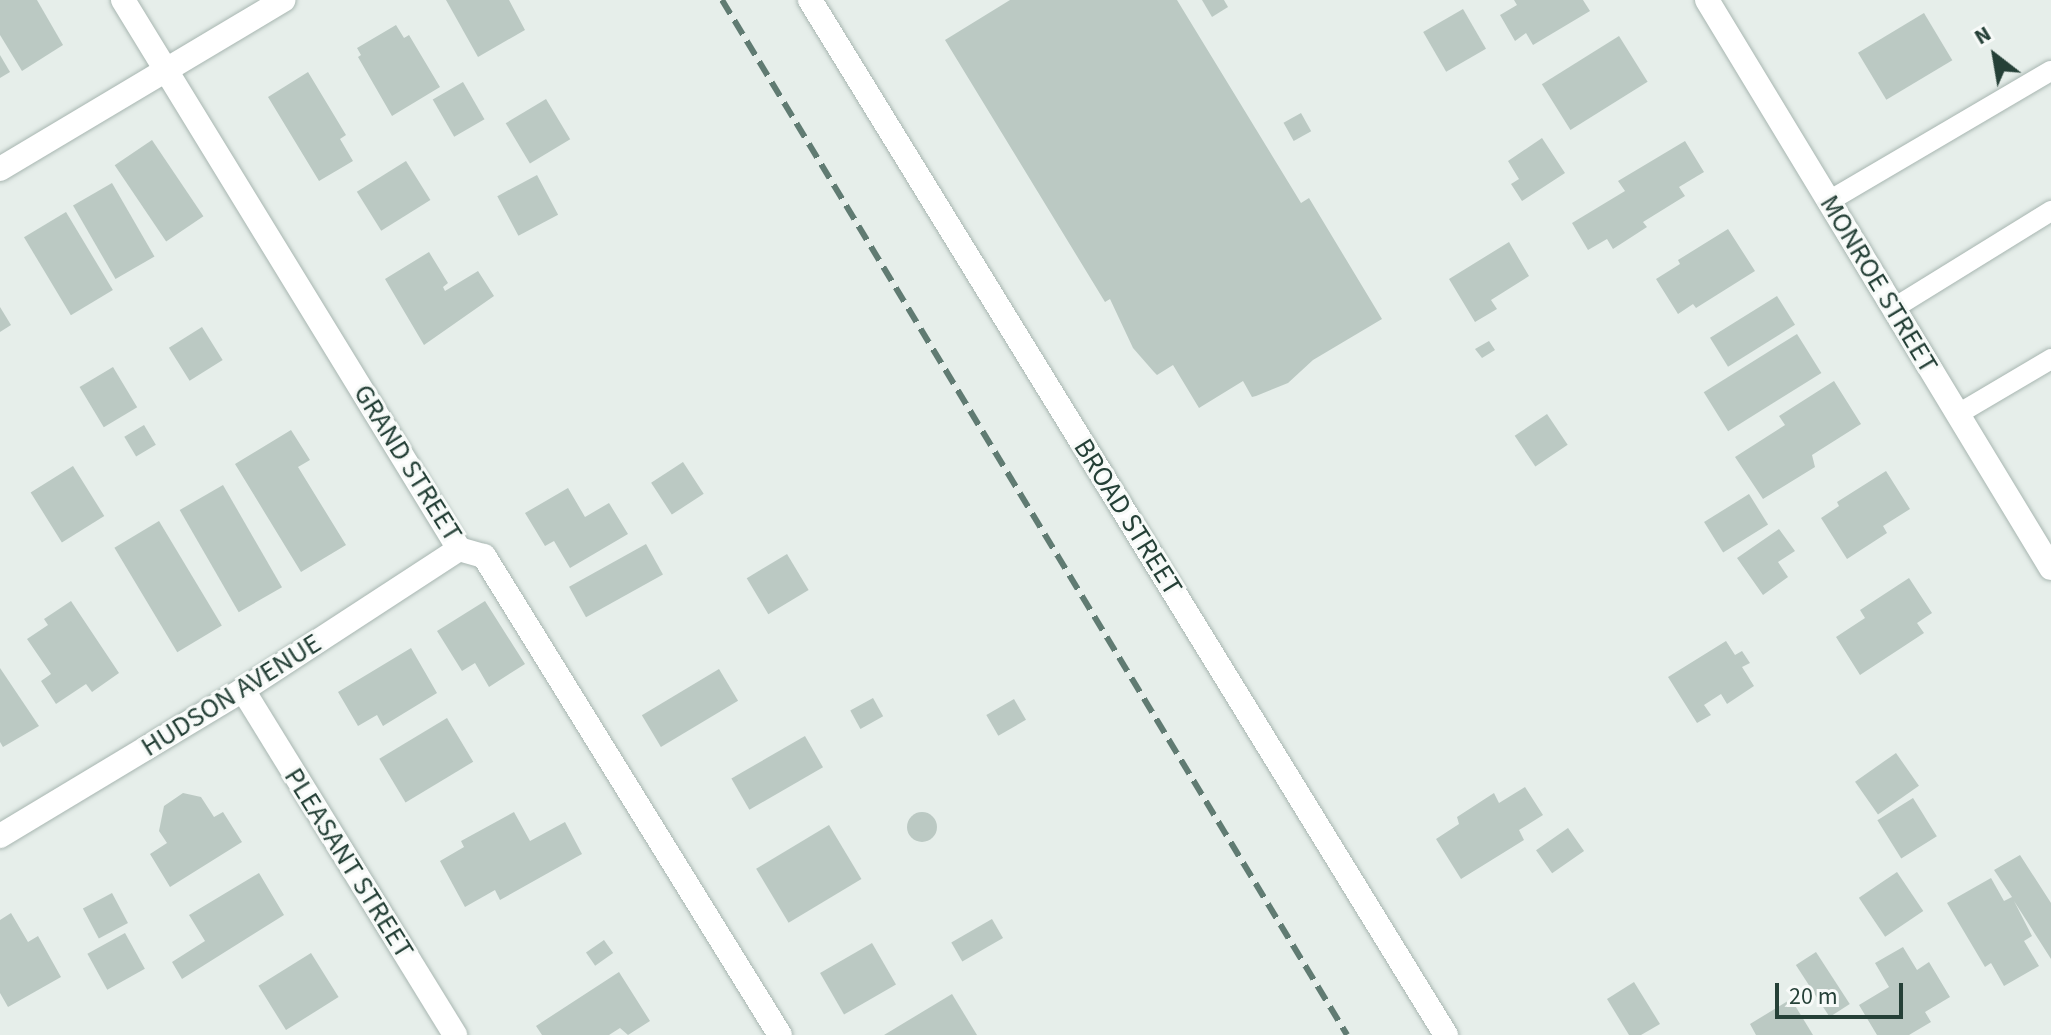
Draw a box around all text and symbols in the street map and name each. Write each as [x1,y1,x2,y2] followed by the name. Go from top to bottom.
[1955,16,2035,96] north arrow
[1968,18,1997,53] text: N
[1813,189,1945,379] street label: MONROE STREET
[346,378,470,548] street label: GRAND STREET
[1066,432,1190,602] street label: BROAD STREET
[135,626,327,764] street label: HUDSON AVENUE
[277,762,421,964] street label: PLEASANT STREET
[1779,967,1907,1017] scale bar
[1789,979,1838,1014] text: 20 m

